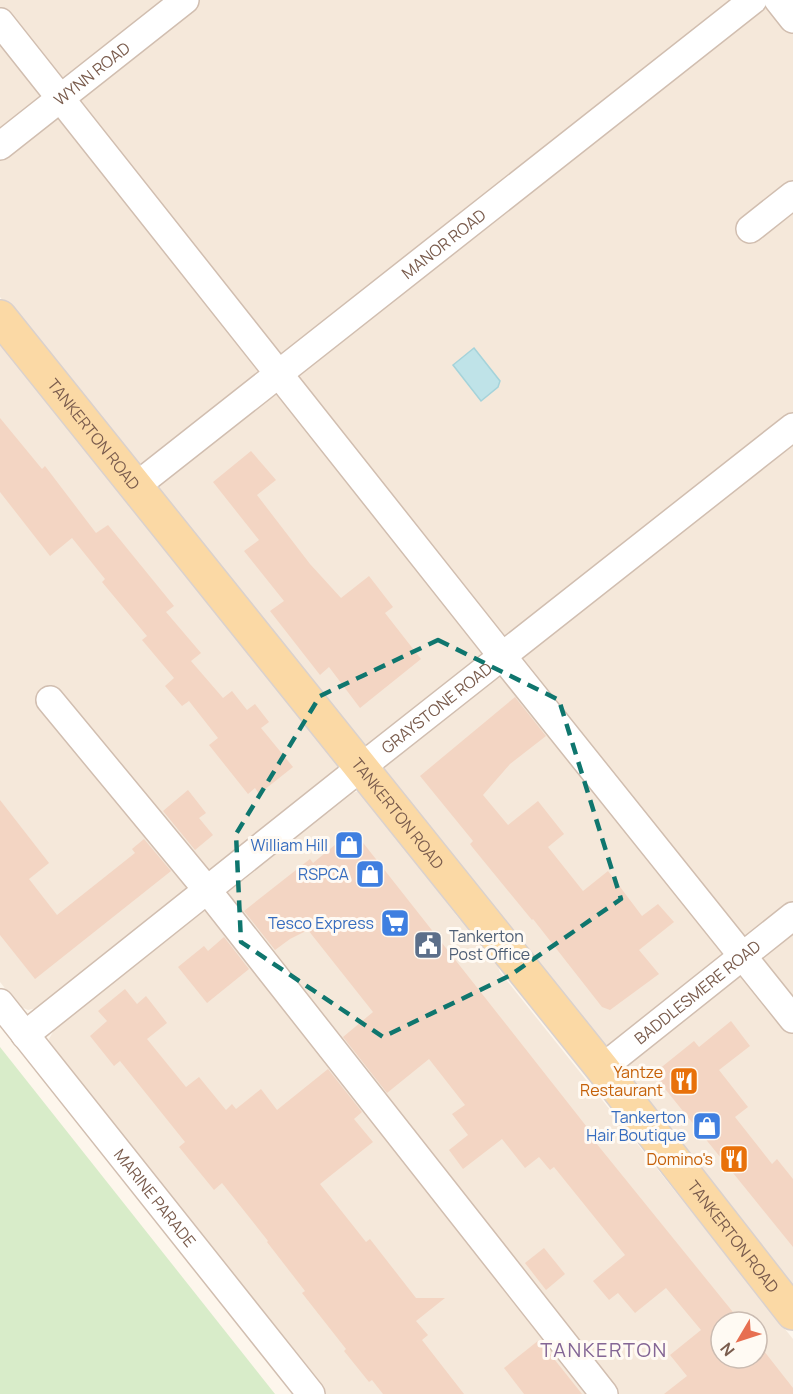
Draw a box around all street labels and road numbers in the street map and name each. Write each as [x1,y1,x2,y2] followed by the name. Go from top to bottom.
[49,36,135,110] street label: WYNN ROAD
[397,203,491,284] street label: MANOR ROAD
[43,374,145,494] street label: TANKERTON ROAD
[377,657,497,758] street label: GRAYSTONE ROAD
[346,753,449,874] street label: TANKERTON ROAD
[630,935,765,1049] street label: BADDLESMERE ROAD
[109,1144,201,1252] street label: MARINE PARADE
[683,1176,784,1297] street label: TANKERTON ROAD

